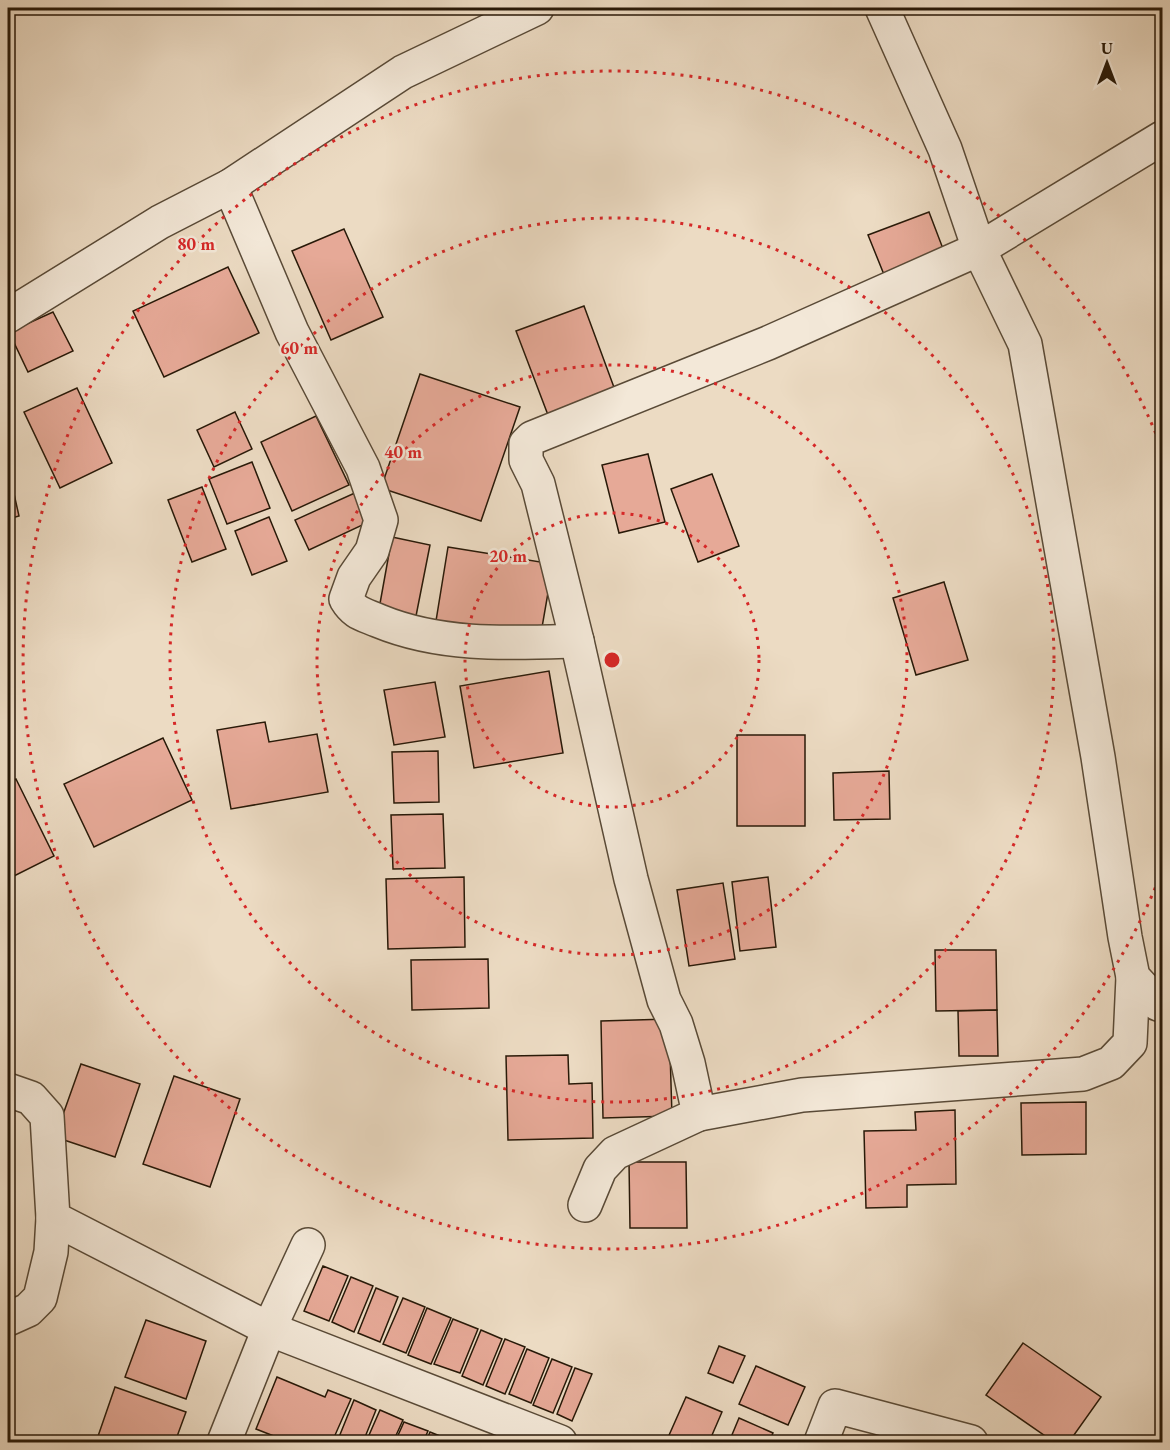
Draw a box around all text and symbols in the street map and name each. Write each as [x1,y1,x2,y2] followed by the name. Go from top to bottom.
[1077,33,1137,93] north arrow
[1101,38,1113,59] text: U
[177,232,215,255] text: 80 m
[280,336,318,359] text: 60 m
[384,440,422,463] text: 40 m
[489,544,527,567] text: 20 m
[602,650,622,670] centre of rings

